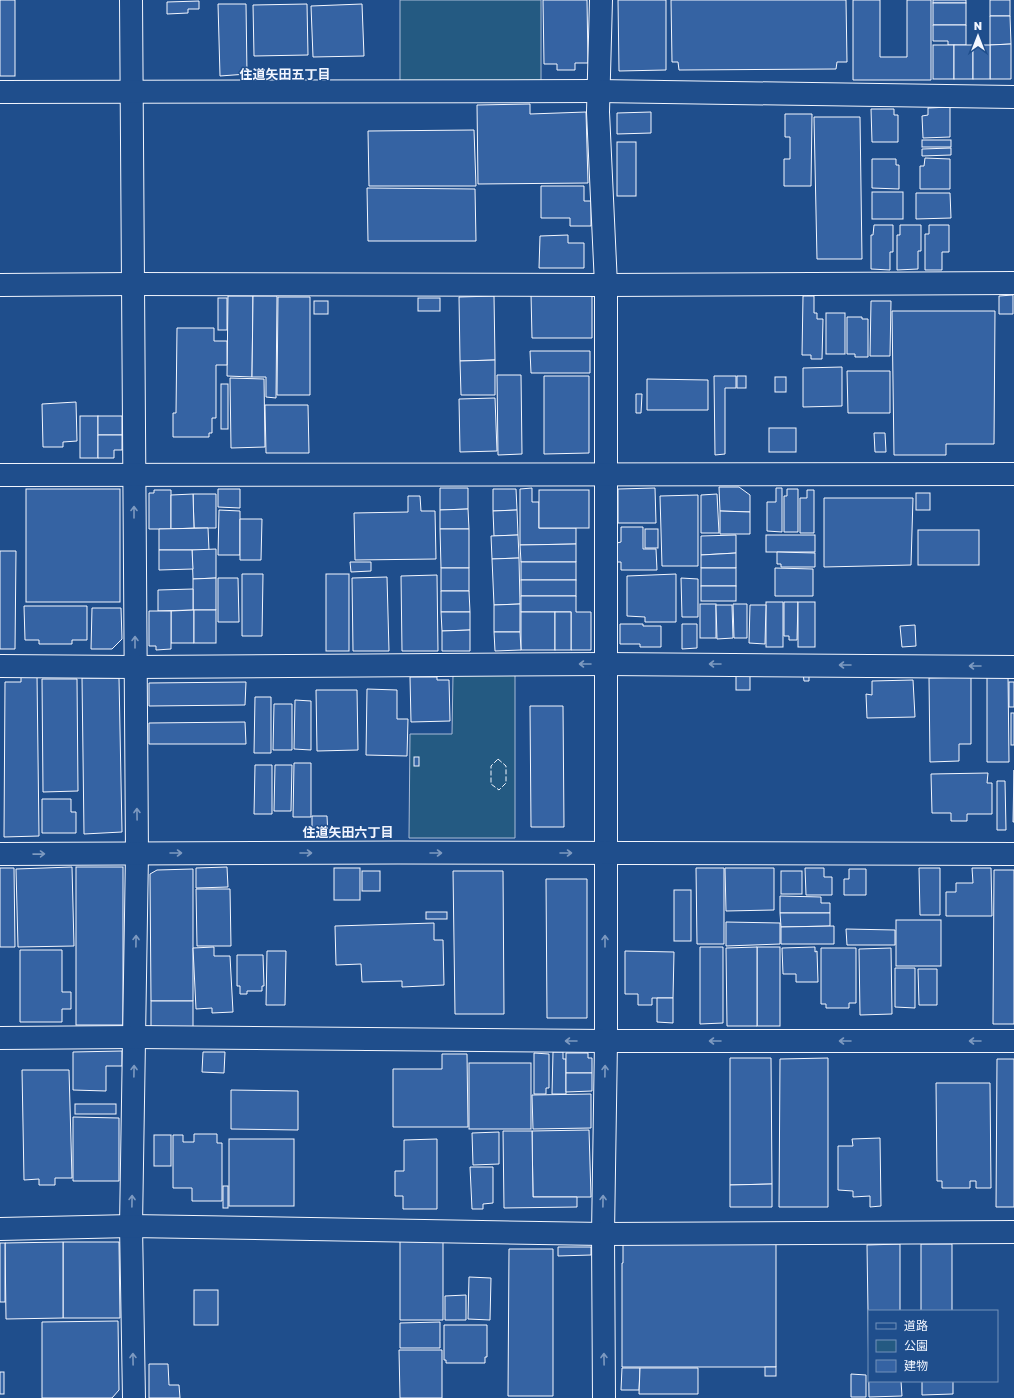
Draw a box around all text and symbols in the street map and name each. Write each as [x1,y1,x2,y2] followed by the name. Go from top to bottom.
[958,16,998,56] north arrow
[974,19,982,32] text: N
[239,66,331,82] district label: 住道矢田五丁目
[130,506,138,519] one-way arrow
[131,636,139,649] one-way arrow
[579,660,592,668] one-way arrow
[709,660,722,668] one-way arrow
[839,661,852,669] one-way arrow
[969,663,982,670] one-way arrow
[133,808,141,821] one-way arrow
[302,824,394,840] district label: 住道矢田六丁目
[169,849,182,857] one-way arrow
[299,849,312,857] one-way arrow
[429,849,442,857] one-way arrow
[559,849,572,857] one-way arrow
[32,850,45,858] one-way arrow
[132,935,140,948] one-way arrow
[601,935,609,948] one-way arrow
[565,1037,578,1045] one-way arrow
[709,1037,722,1045] one-way arrow
[839,1037,852,1045] one-way arrow
[969,1037,982,1045] one-way arrow
[130,1065,138,1078] one-way arrow
[601,1065,609,1078] one-way arrow
[128,1195,136,1208] one-way arrow
[599,1195,607,1208] one-way arrow
[868,1310,998,1382] legend
[904,1318,928,1333] text: 道路
[904,1338,928,1353] text: 公園
[129,1353,137,1366] one-way arrow
[600,1353,608,1366] one-way arrow
[904,1358,928,1373] text: 建物

